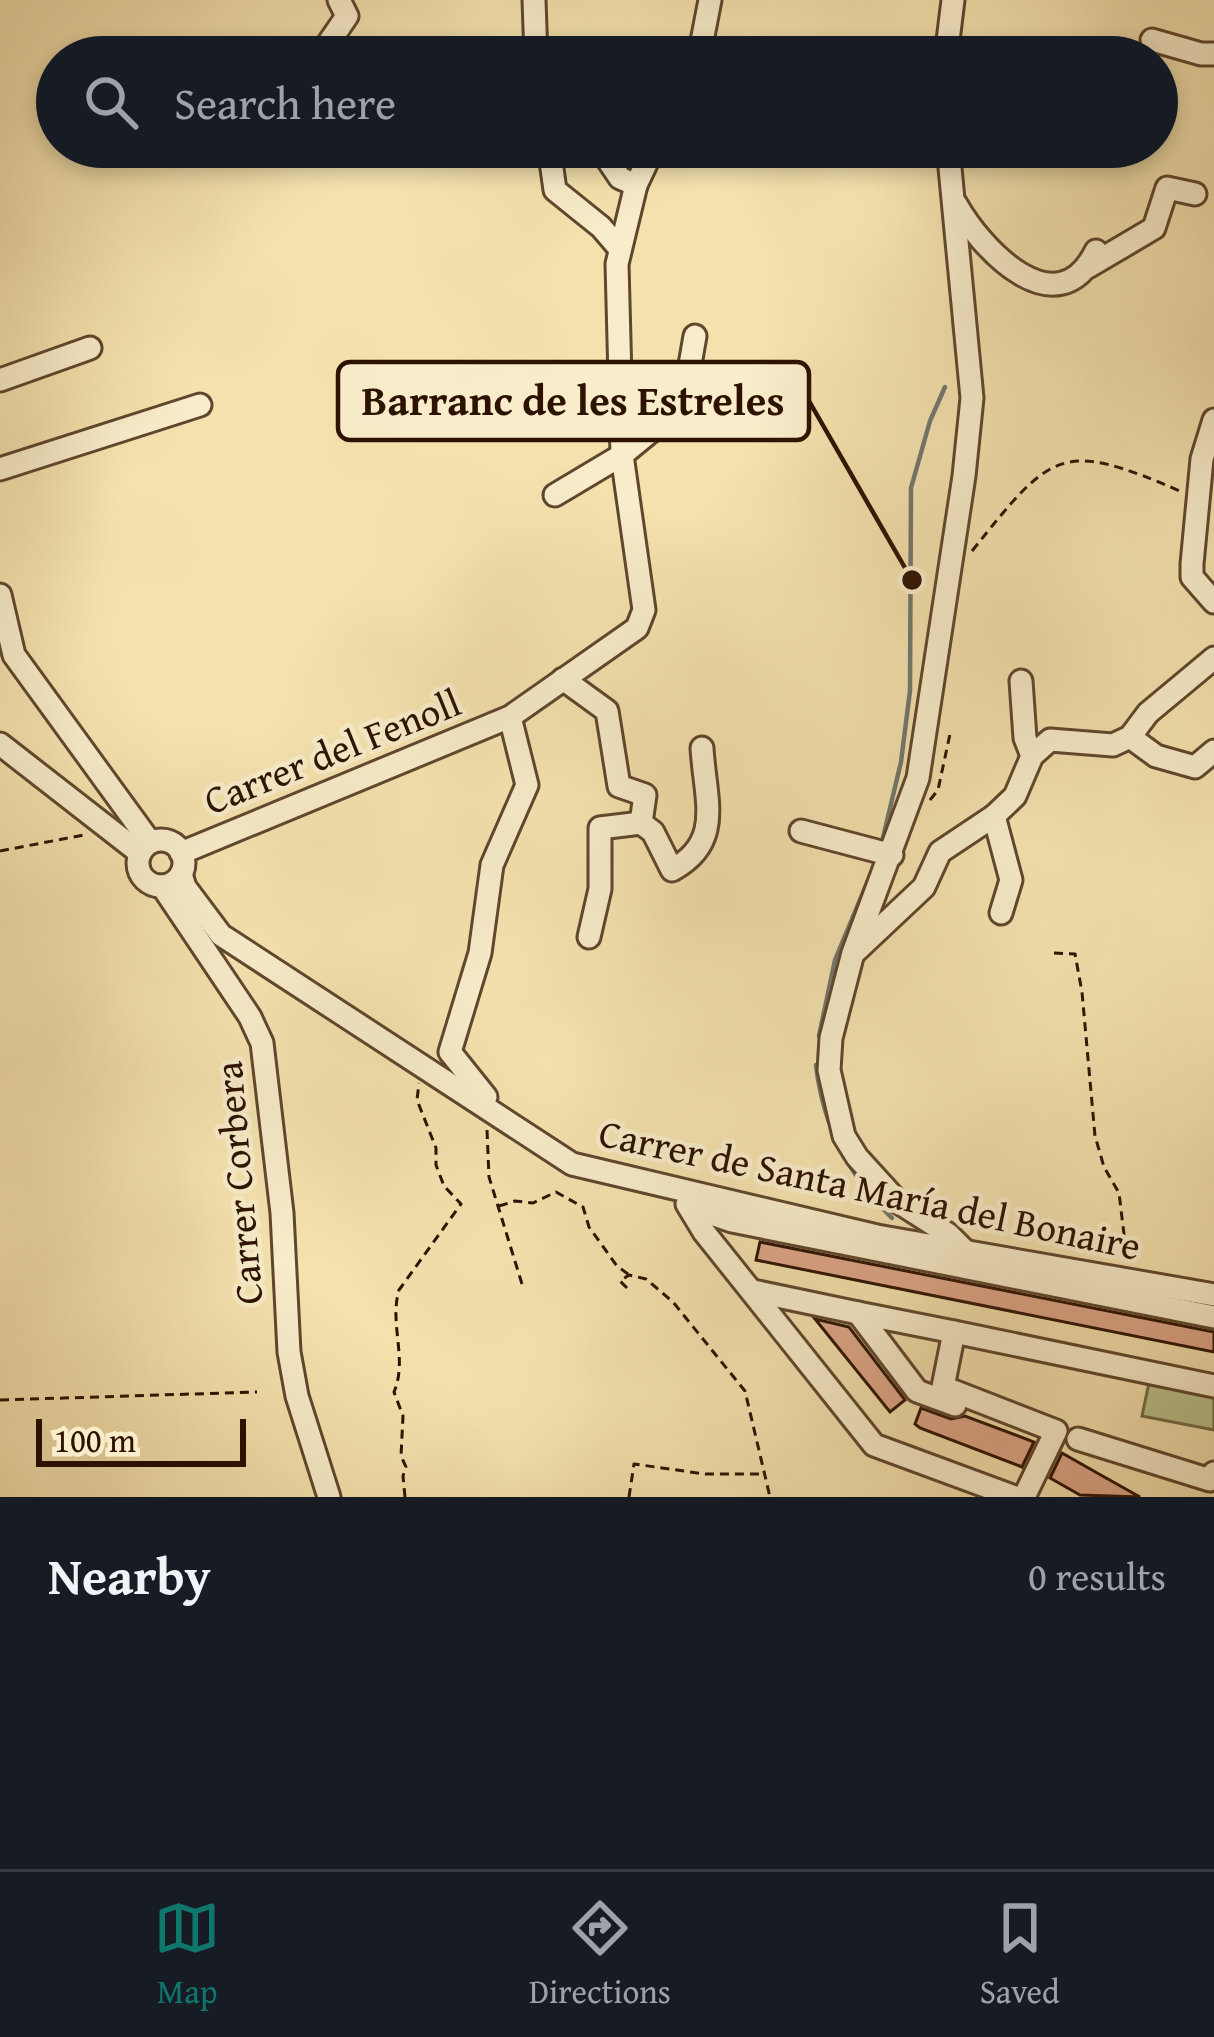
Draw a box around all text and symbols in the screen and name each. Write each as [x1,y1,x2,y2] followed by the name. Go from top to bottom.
[36,36,1178,168] search box
[78,69,144,135] icon: search
[174,70,396,135] text: Search here
[338,362,809,440] callout: Barranc de les Estreles
[362,369,785,430] text: Barranc de les Estreles
[195,673,469,828] street label: Carrer del Fenoll
[198,1058,277,1307] street label: Carrer Corbera
[594,1103,1146,1274] street label: Carrer de Santa María del Bonaire
[36,1413,246,1466] scale bar
[54,1416,136,1464] text: 100 m
[48,1538,211,1613] text: Nearby
[1028,1547,1166,1604] text: 0 results
[154,1895,220,2015] tab: Map
[529,1895,671,2015] tab: Directions
[980,1895,1060,2015] tab: Saved

